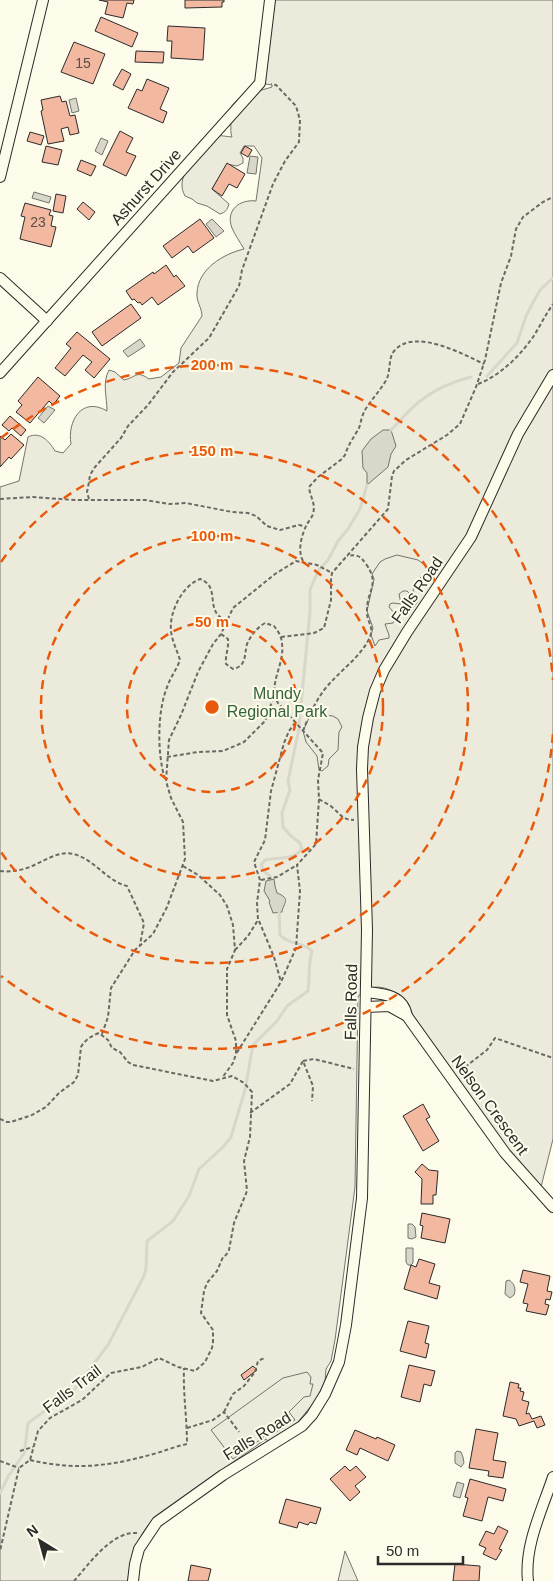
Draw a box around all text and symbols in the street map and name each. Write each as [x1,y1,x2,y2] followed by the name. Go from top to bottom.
[75,55,91,71] house number: 15
[108,146,185,228] street label: Ashurst Drive
[30,214,46,230] house number: 23
[191,356,233,373] text: 200 m
[191,442,233,459] text: 150 m
[191,527,233,544] text: 100 m
[388,554,446,626] street label: Falls Road
[195,613,229,630] text: 50 m
[227,685,328,720] park label: Mundy Regional Park
[203,698,221,716] centre of rings
[342,964,360,1040] street label: Falls Road
[448,1052,532,1158] street label: Nelson Crescent
[40,1362,104,1416] street label: Falls Trail
[220,1409,294,1463] street label: Falls Road
[15,1516,65,1566] north arrow
[23,1521,41,1540] text: N
[378,1534,463,1566] scale bar
[386,1542,419,1559] text: 50 m

